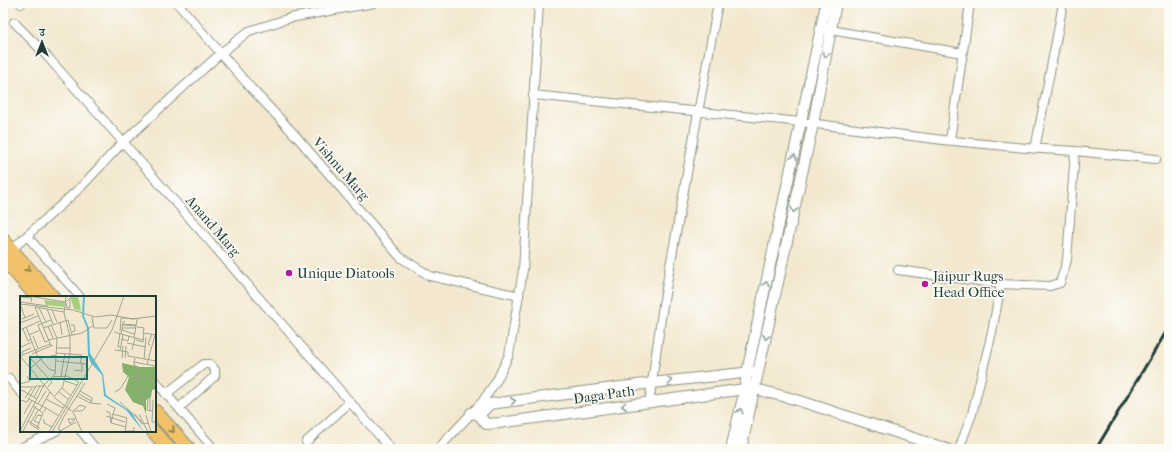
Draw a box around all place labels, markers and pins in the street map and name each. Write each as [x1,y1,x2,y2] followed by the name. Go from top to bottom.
[297,265,395,282] place label: Unique Diatools
[284,268,294,278] marker: Unique Diatools
[932,268,1004,301] place label: Jaipur Rugs Head Office
[920,279,930,289] marker: Jaipur Rugs Head Office

